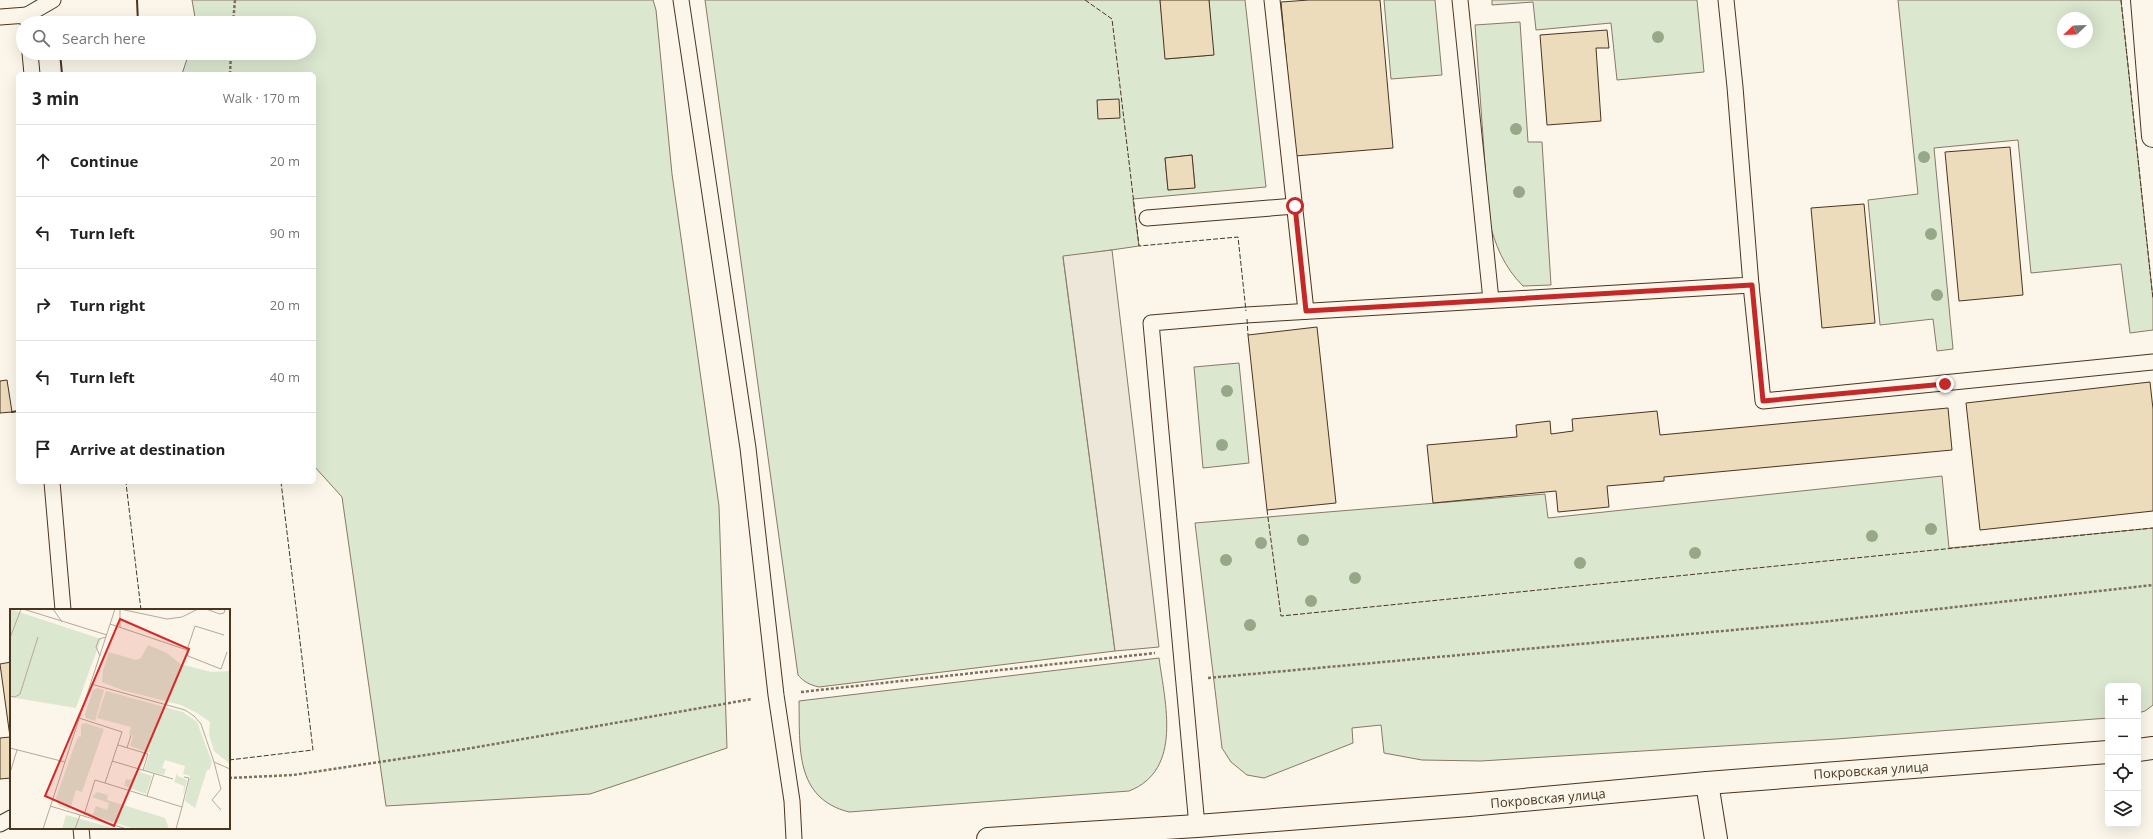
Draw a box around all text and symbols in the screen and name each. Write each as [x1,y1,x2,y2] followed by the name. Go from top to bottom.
[2057,12,2093,48] north arrow
[16,16,316,60] search box
[30,27,52,49] icon: search
[62,28,146,48] text: Search here
[32,87,79,110] text: 3 min
[223,89,300,107] text: Walk · 170 m
[32,150,54,172] icon: ahead
[70,151,138,171] text: Continue
[270,152,300,170] text: 20 m
[1286,197,1304,215] route start
[32,222,54,244] icon: left
[70,223,135,243] text: Turn left
[270,224,300,242] text: 90 m
[32,294,54,316] icon: right
[70,295,145,315] text: Turn right
[270,296,300,314] text: 20 m
[32,366,54,388] icon: left
[70,367,135,387] text: Turn left
[270,368,300,386] text: 40 m
[1936,375,1954,393] route end
[32,438,54,460] icon: arrive
[70,439,225,459] text: Arrive at destination
[10,609,230,829] inset map
[2105,683,2141,827] map controls
[2105,683,2141,719] button: +
[2105,719,2141,755] button: −
[2105,755,2141,791] button: locate
[1813,757,1929,783] street label: Покровская улица
[1490,784,1606,812] street label: Покровская улица
[2105,791,2141,827] button: layers

